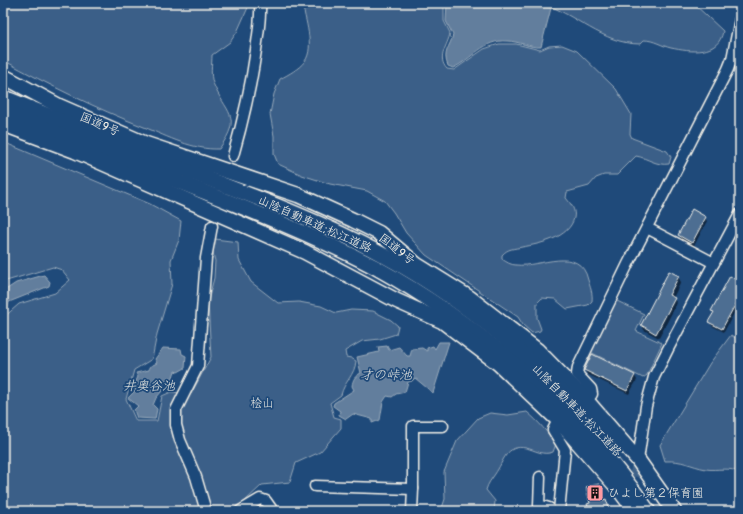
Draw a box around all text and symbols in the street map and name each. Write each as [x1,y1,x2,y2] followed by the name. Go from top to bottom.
[77,109,122,140] street label: 国道9号
[255,193,374,256] street label: 山陰自動車道;松江道路
[375,230,418,268] street label: 国道9号
[528,361,625,460] street label: 山陰自動車道;松江道路
[360,367,413,383] water label: 才の峠池
[123,378,176,394] water label: 井奥谷池
[250,396,274,411] park label: 桧山
[585,483,605,503] building icon: ひよし第２保育園
[608,486,704,501] place label: ひよし第２保育園

